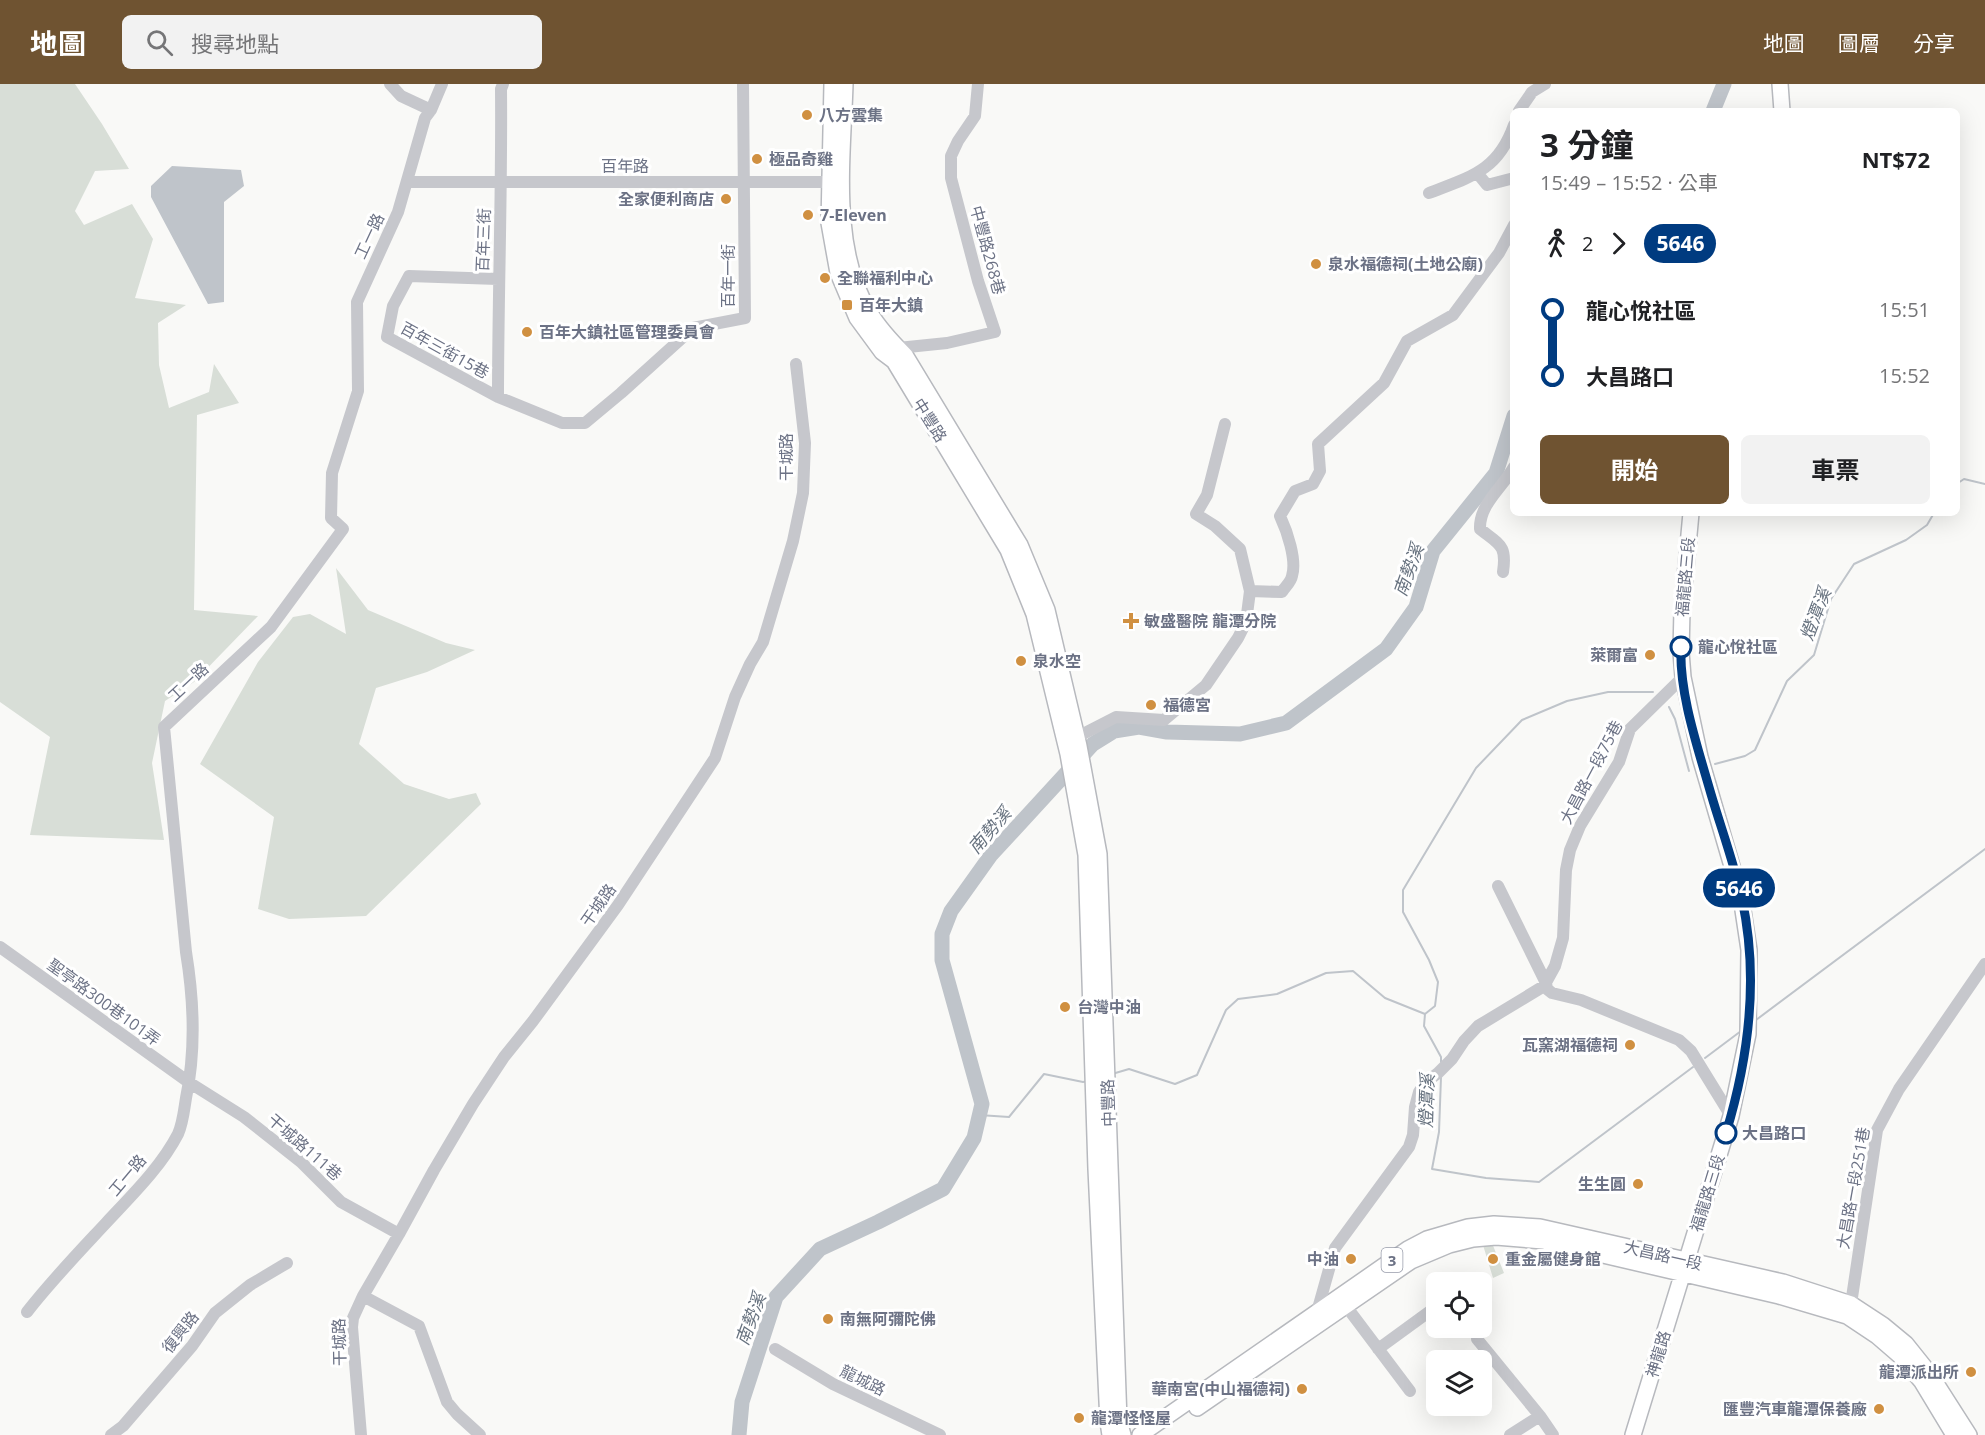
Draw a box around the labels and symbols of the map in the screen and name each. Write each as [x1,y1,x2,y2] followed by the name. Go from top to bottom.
[819,104,883,126] place label: 八方雲集
[800,108,814,122] marker: 八方雲集
[769,148,833,170] place label: 極品奇雞
[750,152,764,166] marker: 極品奇雞
[601,155,649,177] street label: 百年路
[618,188,714,210] place label: 全家便利商店
[719,192,733,206] marker: 全家便利商店
[966,203,1010,297] street label: 中豐路268巷
[820,204,887,226] place label: 7-Eleven
[471,208,495,272] street label: 百年三街
[801,208,815,222] marker: 7-Eleven
[349,210,389,262] street label: 工一路
[717,244,739,308] street label: 百年一街
[1328,253,1483,275] place label: 泉水福德祠(土地公廟)
[1309,257,1323,271] marker: 泉水福德祠(土地公廟)
[837,267,933,289] place label: 全聯福利中心
[818,271,832,285] marker: 全聯福利中心
[859,294,923,316] place label: 百年大鎮
[840,298,854,312] marker: 百年大鎮
[397,317,493,383] street label: 百年三街15巷
[539,321,715,343] place label: 百年大鎮社區管理委員會
[520,325,534,339] marker: 百年大鎮社區管理委員會
[908,394,952,446] street label: 中豐路
[775,433,797,481] street label: 干城路
[1671,536,1699,618] street label: 福龍路三段
[1387,538,1430,599] water label: 南勢溪
[1794,582,1837,644] water label: 燈潭溪
[1144,610,1276,632] place label: 敏盛醫院 龍潭分院
[1122,612,1140,630] marker: 敏盛醫院 龍潭分院
[1670,636,1692,658] marker: 龍心悅社區
[1698,636,1778,658] place label: 龍心悅社區
[1590,644,1638,666] place label: 萊爾富
[1643,648,1657,662] marker: 萊爾富
[1033,650,1081,672] place label: 泉水空
[1014,654,1028,668] marker: 泉水空
[163,658,213,706] street label: 工一路
[1163,694,1211,716] place label: 福德宮
[1144,698,1158,712] marker: 福德宮
[1554,716,1628,828] street label: 大昌路一段75巷
[962,799,1018,858] water label: 南勢溪
[1697,868,1781,908] line badge: 5646
[575,879,621,931] street label: 干城路
[43,953,165,1051] street label: 聖亭路300巷101弄
[1077,996,1141,1018] place label: 台灣中油
[1058,1000,1072,1014] marker: 台灣中油
[1522,1034,1618,1056] place label: 瓦窯湖福德祠
[1623,1038,1637,1052] marker: 瓦窯湖福德祠
[1413,1071,1439,1128] water label: 燈潭溪
[1096,1079,1120,1127] street label: 中豐路
[263,1109,347,1185] street label: 干城路111巷
[1715,1122,1737,1144] marker: 大昌路口
[1742,1122,1806,1144] place label: 大昌路口
[1831,1125,1875,1251] street label: 大昌路一段251巷
[103,1150,151,1200] street label: 工一路
[1685,1152,1729,1234] street label: 福龍路三段
[1578,1173,1626,1195] place label: 生生圓
[1631,1177,1645,1191] marker: 生生圓
[1622,1235,1704,1275] street label: 大昌路一段
[1307,1248,1339,1270] place label: 中油
[1382,1248,1402,1272] road number: 3
[1505,1248,1601,1270] place label: 重金屬健身館
[1344,1252,1358,1266] marker: 中油
[1486,1252,1500,1266] marker: 重金屬健身館
[729,1287,772,1348] water label: 南勢溪
[157,1306,203,1358] street label: 復興路
[840,1308,936,1330] place label: 南無阿彌陀佛
[821,1312,835,1326] marker: 南無阿彌陀佛
[328,1318,350,1366] street label: 干城路
[1640,1328,1676,1380] street label: 神龍路
[837,1360,889,1400] street label: 龍城路
[1879,1361,1959,1383] place label: 龍潭派出所
[1964,1365,1978,1379] marker: 龍潭派出所
[1151,1378,1290,1400] place label: 華南宮(中山福德祠)
[1295,1382,1309,1396] marker: 華南宮(中山福德祠)
[1723,1398,1867,1420] place label: 匯豐汽車龍潭保養廠
[1872,1402,1886,1416] marker: 匯豐汽車龍潭保養廠
[1091,1407,1171,1429] place label: 龍潭怪怪屋
[1072,1411,1086,1425] marker: 龍潭怪怪屋

